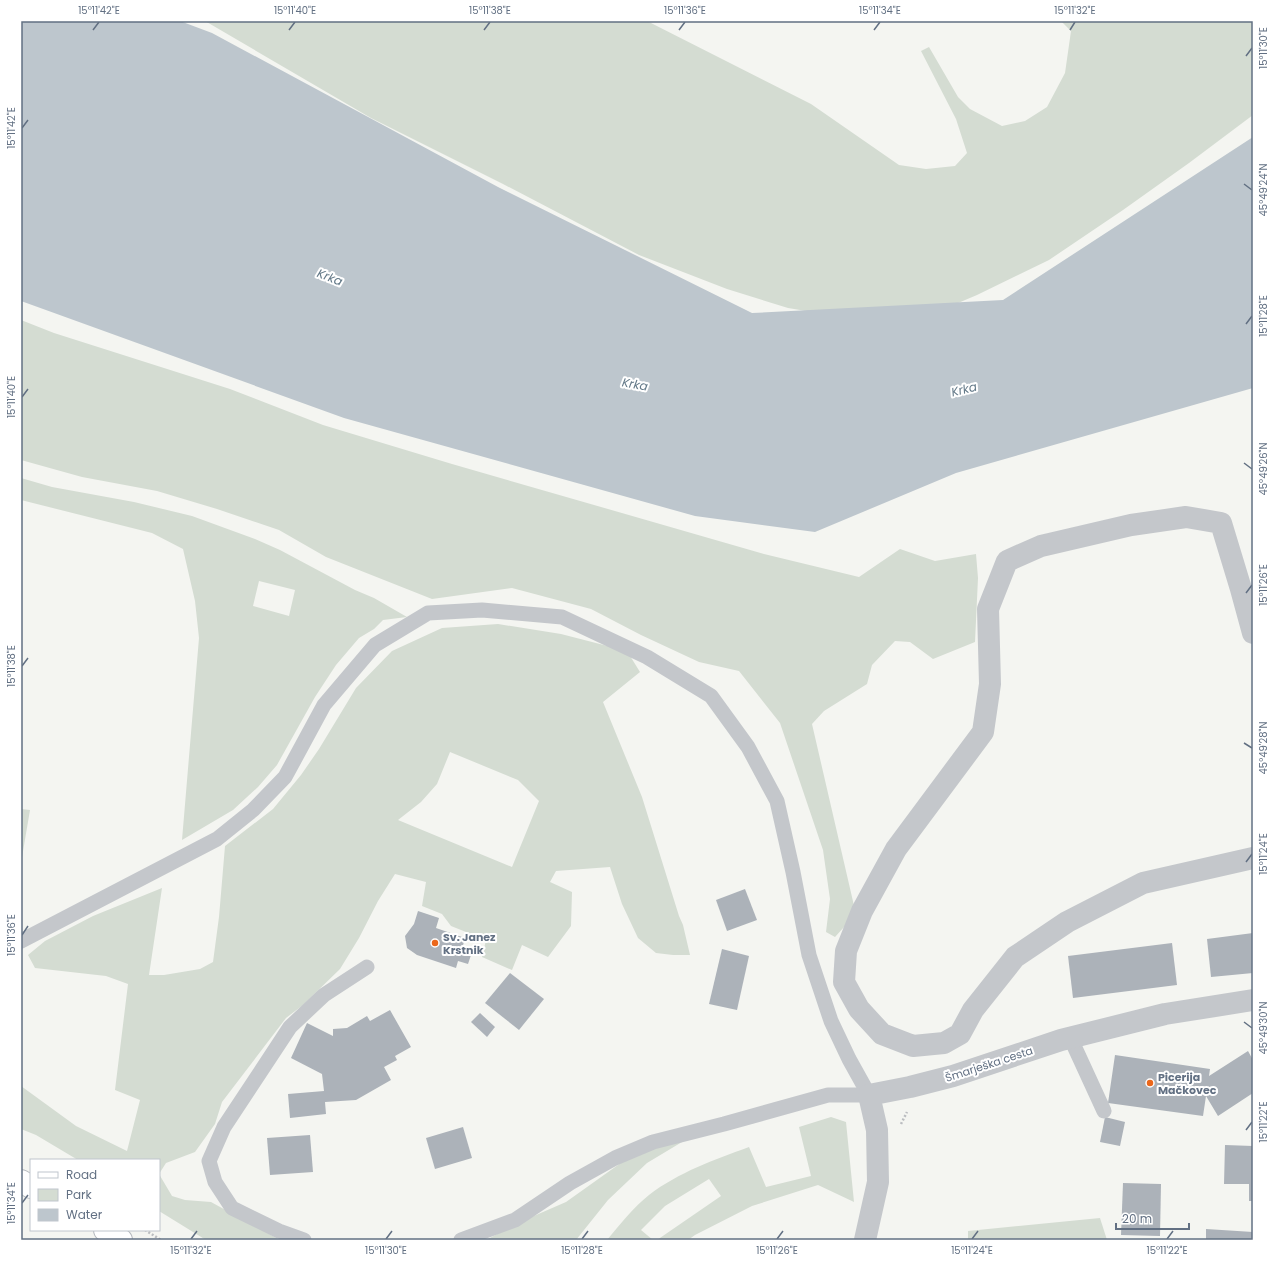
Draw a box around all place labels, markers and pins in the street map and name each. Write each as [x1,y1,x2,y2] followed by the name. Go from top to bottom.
[443,929,496,958] place label: Sv. Janez Krstnik
[430,938,440,948] marker: Sv. Janez Krstnik
[1158,1069,1217,1098] place label: Picerija Mačkovec
[1145,1078,1155,1088] marker: Picerija Mačkovec

